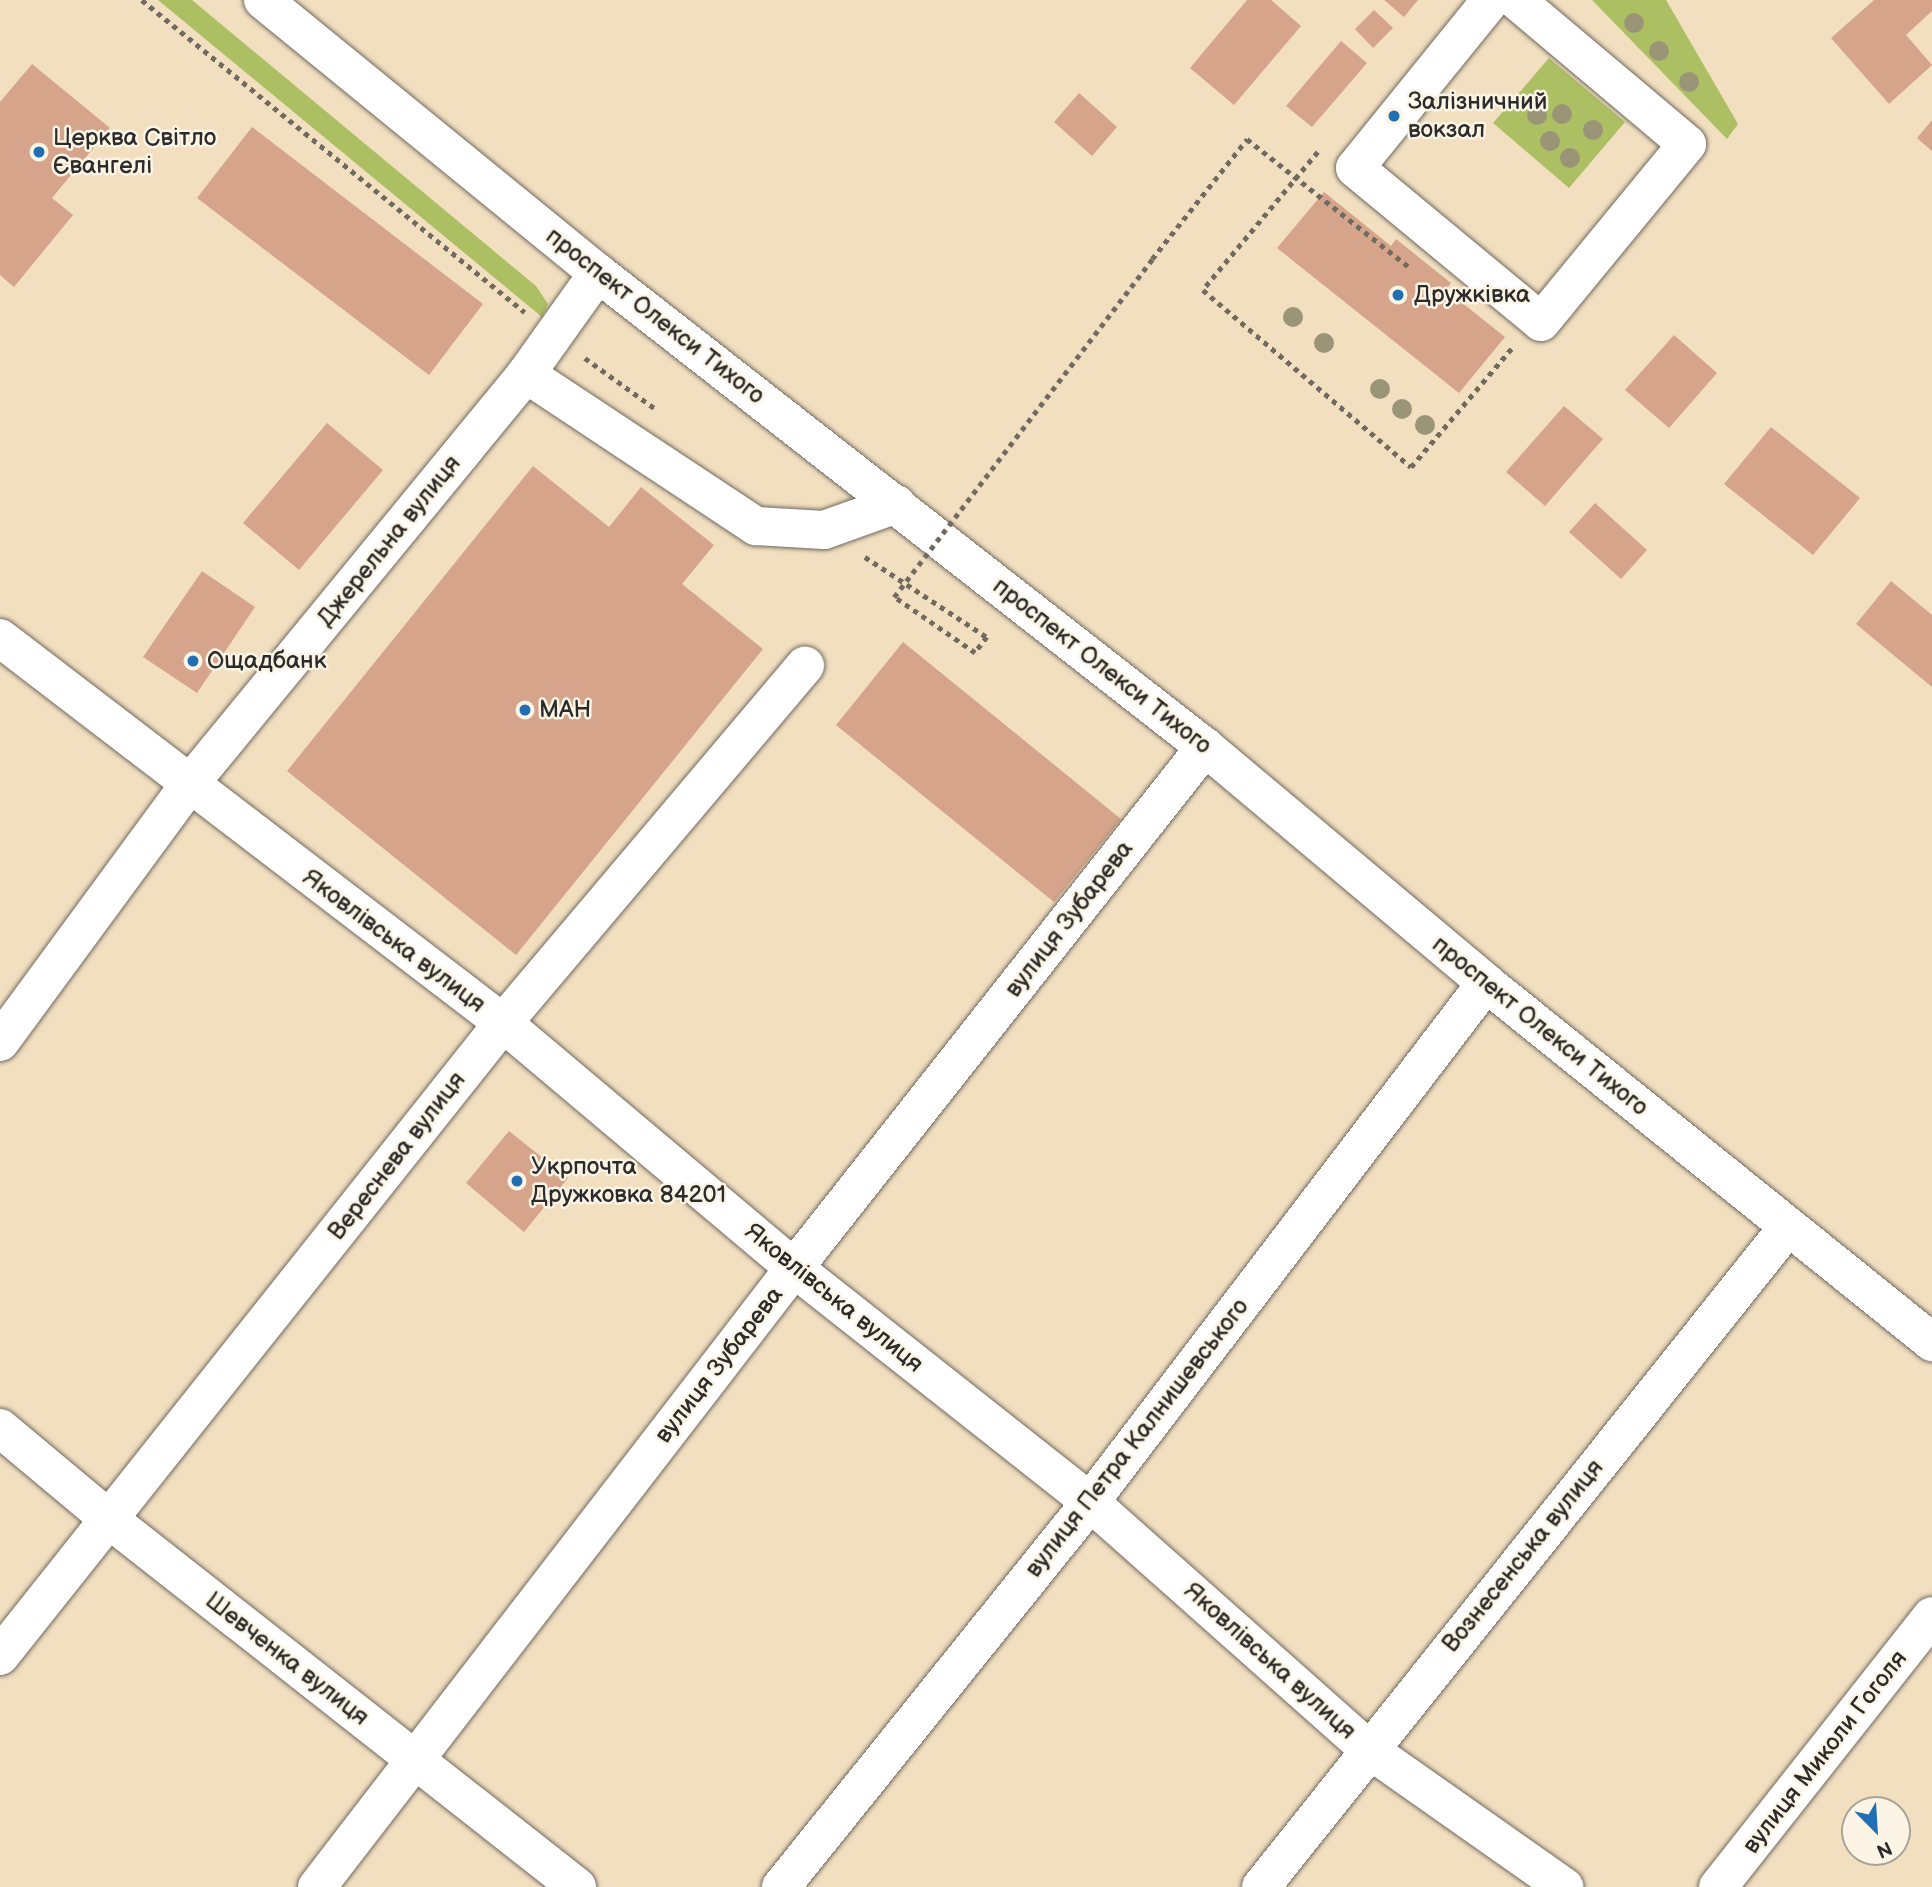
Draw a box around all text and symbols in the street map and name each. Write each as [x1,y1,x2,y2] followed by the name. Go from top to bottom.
[1408,88,1547,144] place label: Залізничний вокзал
[1386,108,1402,124] marker: Залізничний вокзал
[53,124,216,180] place label: Церква Світло Євангелі
[31,144,47,160] marker: Церква Світло Євангелі
[540,222,770,410] street label: проспект Олекси Тихого
[1414,281,1530,309] place label: Дружківка
[1388,285,1408,305] marker: Дружківка
[311,450,467,632] street label: Джерельна вулиця
[987,572,1217,760] street label: проспект Олекси Тихого
[207,647,326,675] place label: Ощадбанк
[185,653,201,669] marker: Ощадбанк
[539,696,591,724] place label: МАН
[517,702,533,718] marker: МАН
[999,835,1139,1003] street label: вулиця Зубарева
[297,863,491,1019] street label: Яковлівська вулиця
[1426,930,1654,1122] street label: проспект Олекси Тихого
[322,1066,472,1246] street label: Вереснева вулиця
[531,1153,726,1209] place label: Укрпочта Дружковка 84201
[509,1173,525,1189] marker: Укрпочта Дружковка 84201
[739,1217,929,1379] street label: Яковлівська вулиця
[649,1281,789,1449] street label: вулиця Зубарева
[1019,1293,1255,1583] street label: вулиця Петра Калнишевського
[1436,1454,1610,1658] street label: Вознесенська вулиця
[1178,1576,1362,1746] street label: Яковлівська вулиця
[199,1586,375,1732] street label: Шевченка вулиця
[1737,1645,1913,1859] street label: вулиця Миколи Гоголя
[1841,1796,1911,1866] north arrow
[1873,1835,1895,1862] text: N

